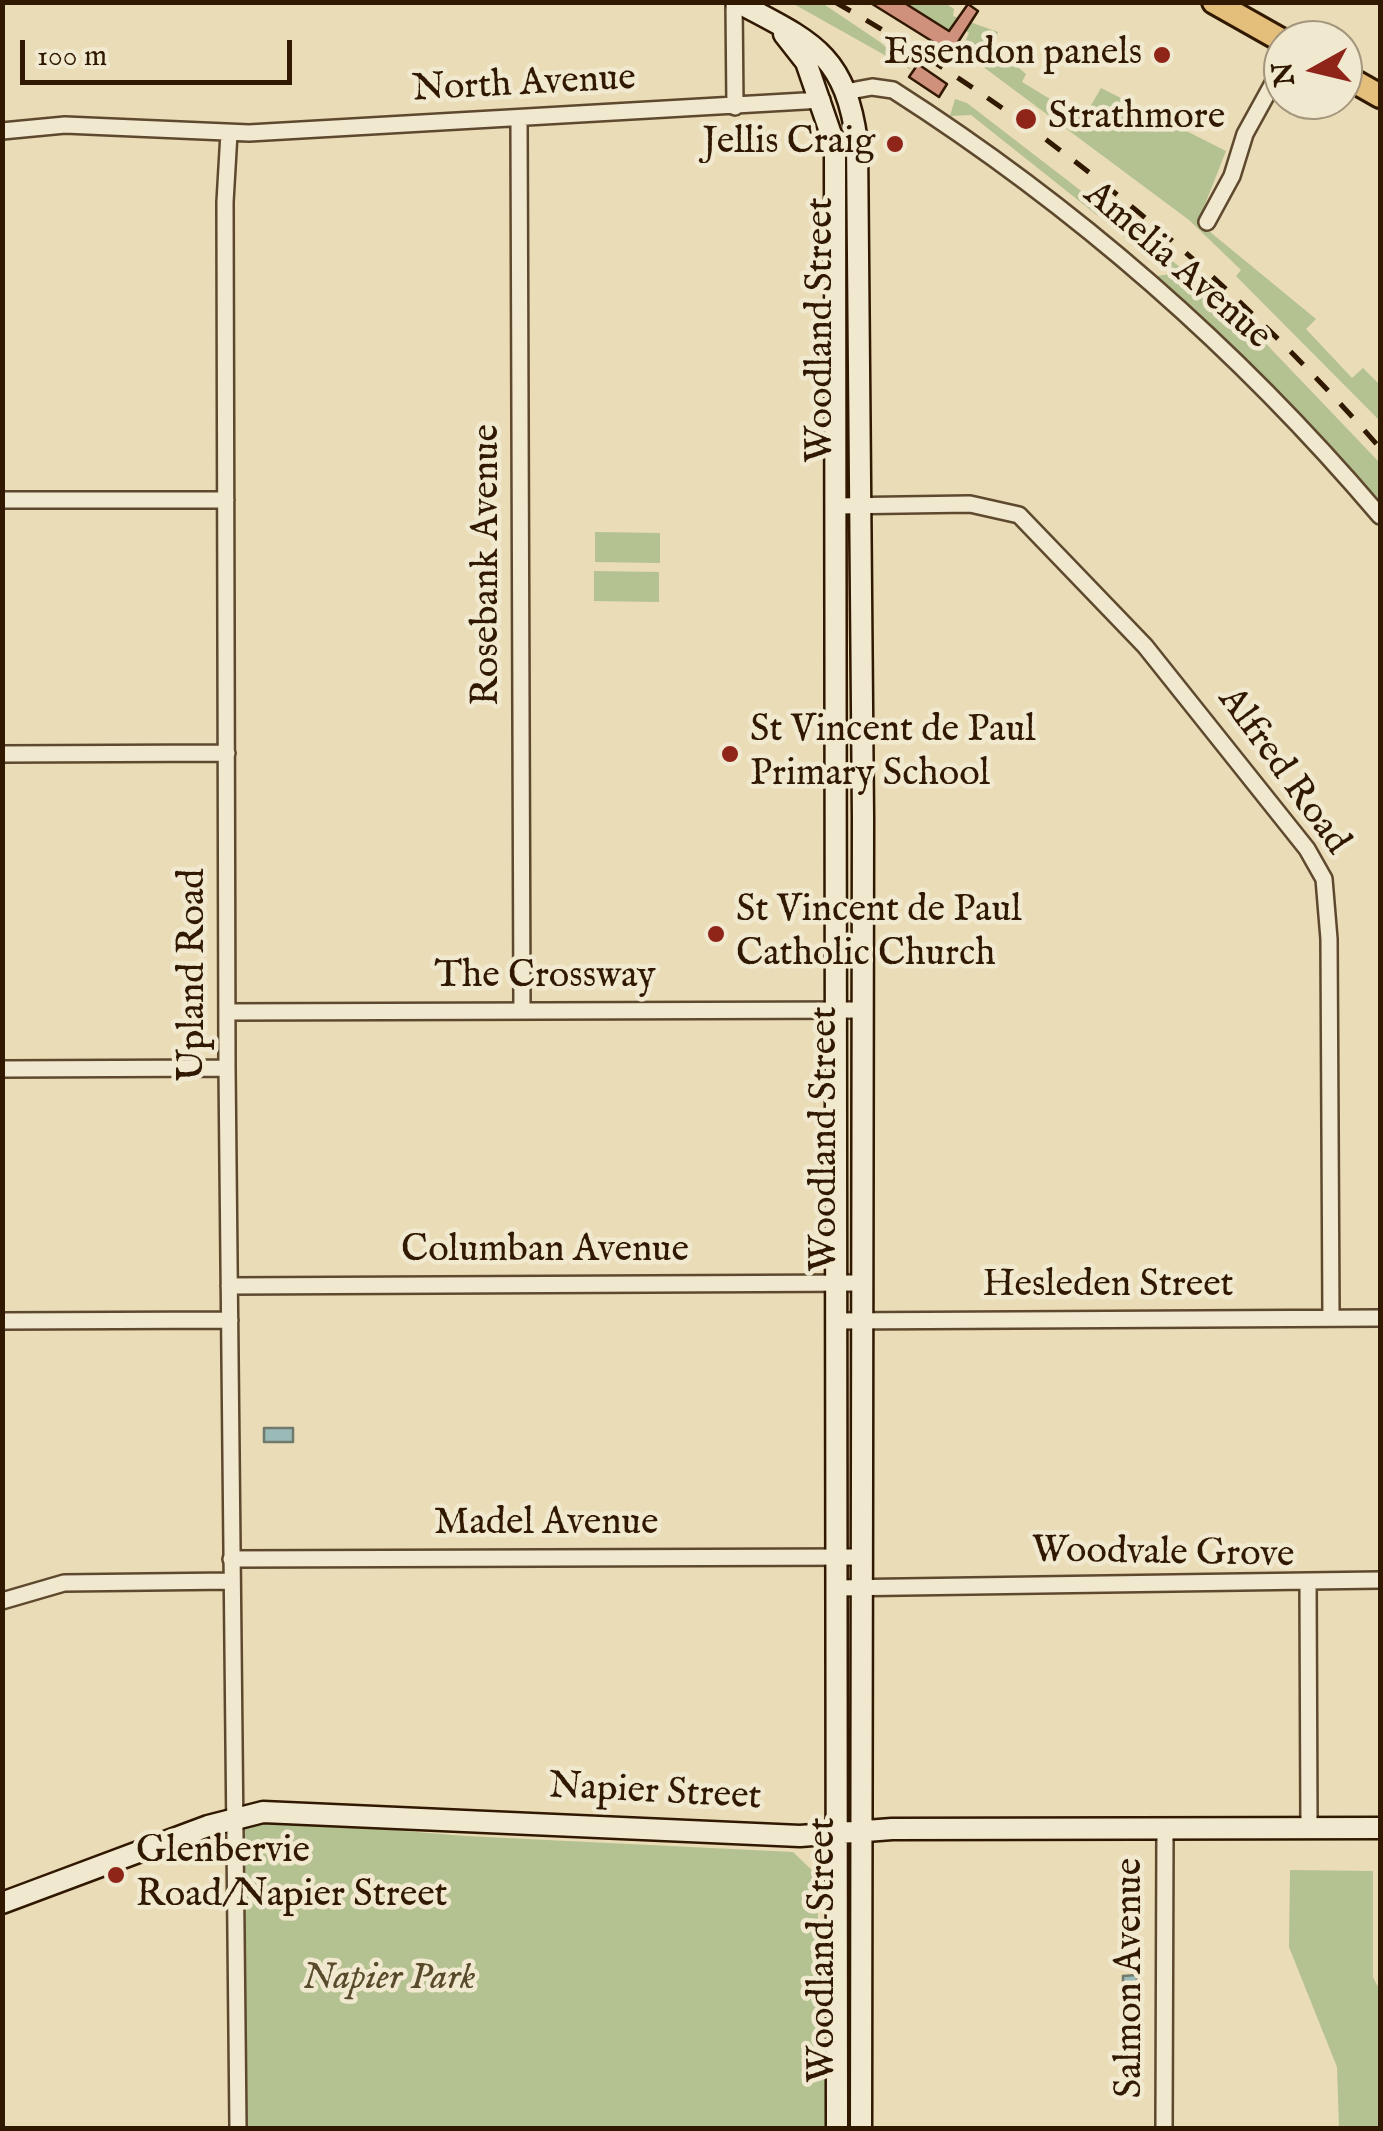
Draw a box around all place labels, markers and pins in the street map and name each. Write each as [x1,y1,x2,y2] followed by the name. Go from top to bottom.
[884,32,1142,78] place label: Essendon panels
[1151,44,1173,66] marker: Essendon panels
[1048,96,1225,142] place label: Strathmore
[1013,106,1039,132] marker: Strathmore
[702,121,875,167] place label: Jellis Craig
[884,133,906,155] marker: Jellis Craig
[750,709,1036,798] place label: St Vincent de Paul Primary School
[719,743,741,765] marker: St Vincent de Paul Primary School
[736,889,1022,978] place label: St Vincent de Paul Catholic Church
[705,923,727,945] marker: St Vincent de Paul Catholic Church
[136,1830,448,1920] place label: Glenbervie Road/Napier Street
[105,1864,127,1886] marker: Glenbervie Road/Napier Street

